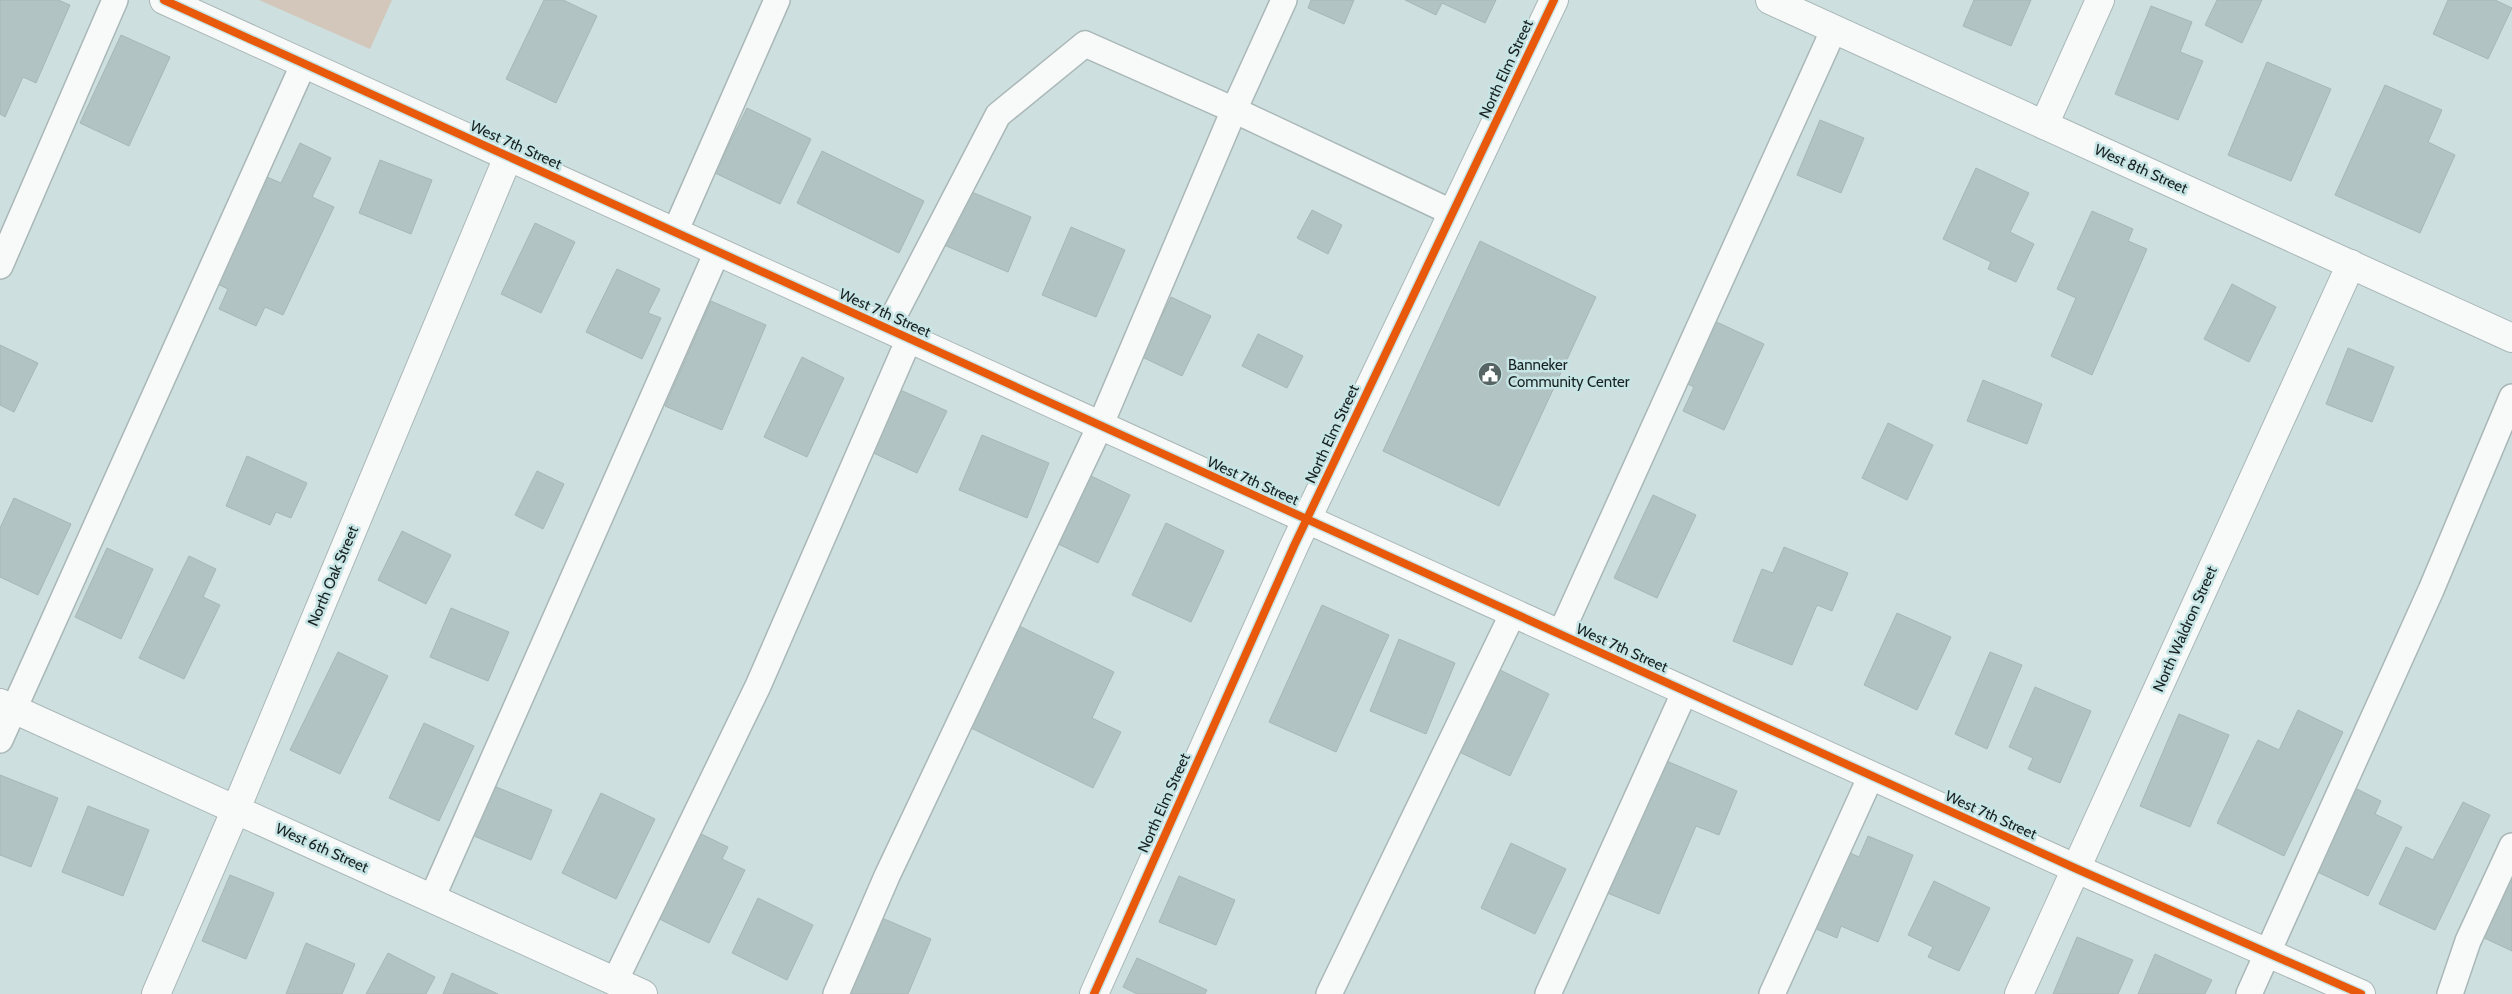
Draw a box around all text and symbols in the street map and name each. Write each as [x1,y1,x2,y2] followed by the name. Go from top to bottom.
[1475,17,1537,121] street label: North Elm Street
[467,117,565,173] street label: West 7th Street
[2092,140,2190,198] street label: West 8th Street
[836,285,934,341] street label: West 7th Street
[1508,356,1630,391] place label: Banneker Community Center
[1477,361,1503,387] public building icon: Banneker Community Center
[1301,382,1363,486] street label: North Elm Street
[1204,453,1302,509] street label: West 7th Street
[304,523,362,629] street label: North Oak Street
[2149,563,2221,695] street label: North Waldron Street
[1573,620,1671,676] street label: West 7th Street
[1134,751,1194,855] street label: North Elm Street
[1942,787,2040,843] street label: West 7th Street
[273,820,371,876] street label: West 6th Street

